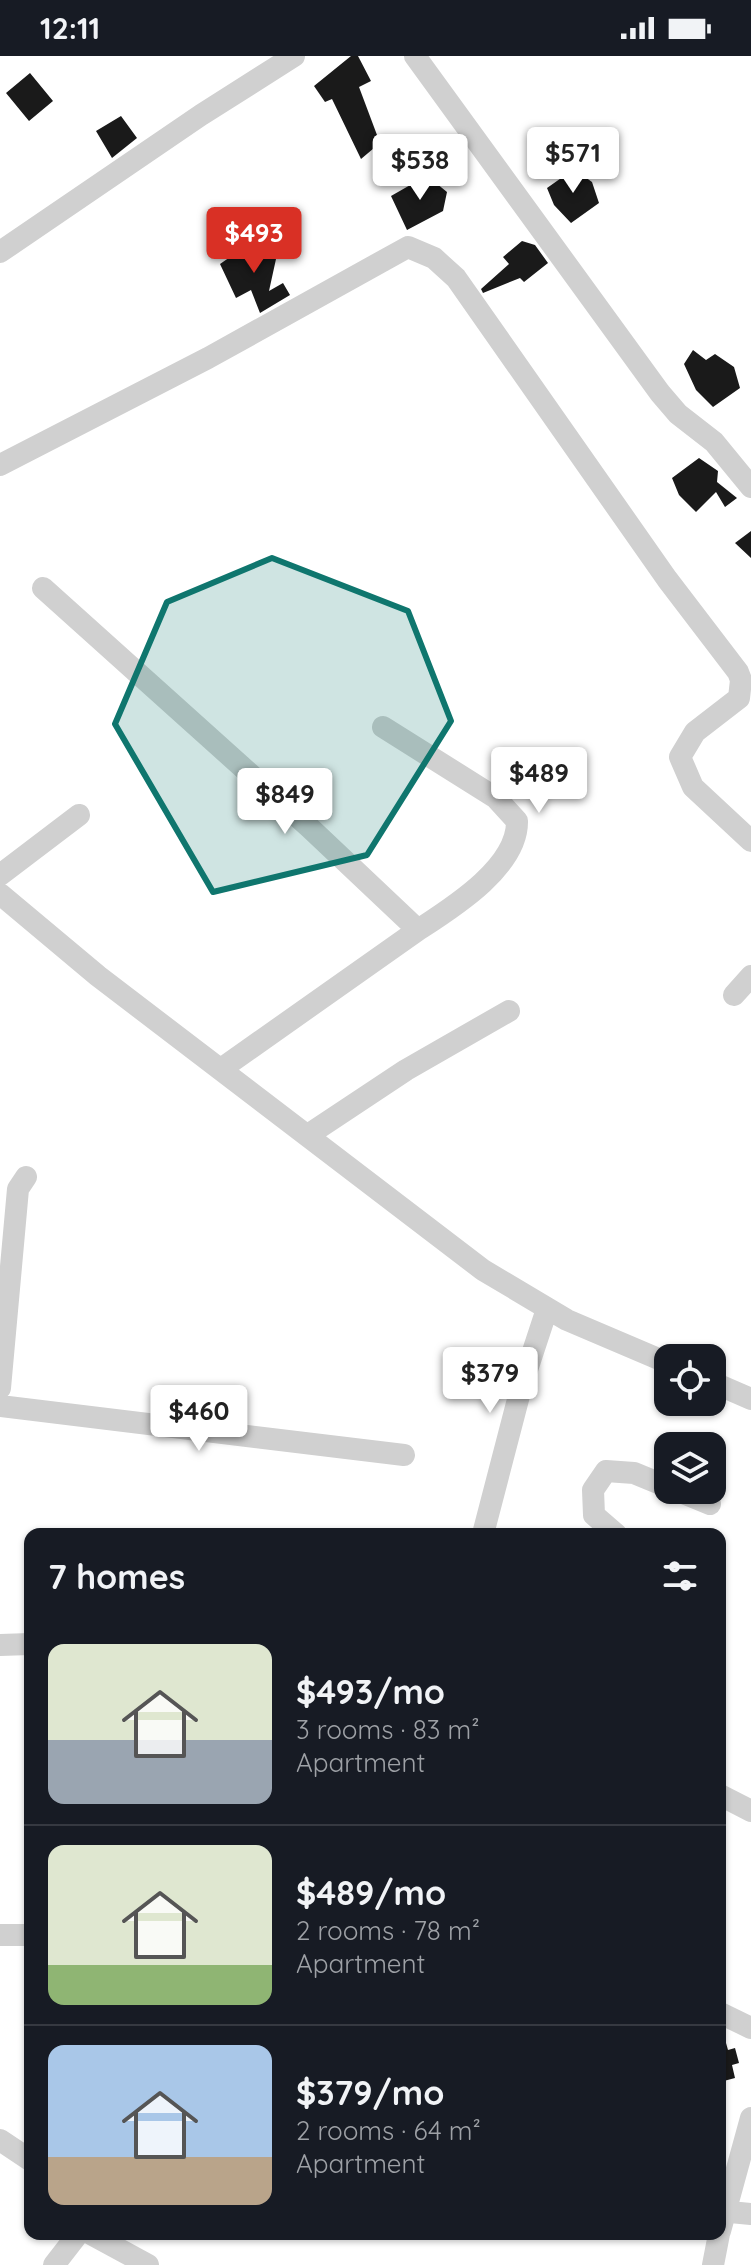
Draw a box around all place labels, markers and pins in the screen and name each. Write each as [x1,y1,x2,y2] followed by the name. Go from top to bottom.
[526,127,620,195] pin: $571
[373,134,467,202] pin: $538
[207,207,301,275] pin: $493
[492,747,586,815] pin: $489
[238,768,332,836] pin: $849
[443,1347,537,1415] pin: $379
[152,1385,246,1453] pin: $460

